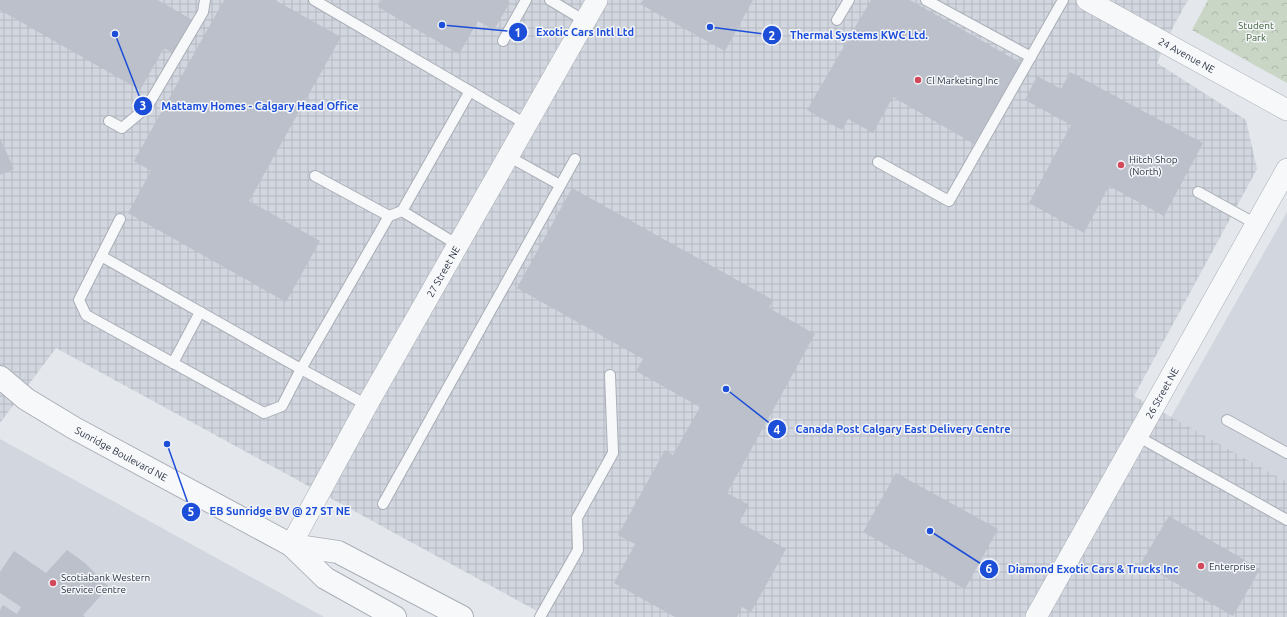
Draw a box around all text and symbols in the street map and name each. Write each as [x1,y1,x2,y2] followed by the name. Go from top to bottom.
[1238,20,1274,43] park label: Student Park
[508,21,642,44] callout: Exotic Cars Intl Ltd
[762,24,936,47] callout: Thermal Systems KWC Ltd.
[515,26,521,39] text: 1
[536,26,634,38] text: Exotic Cars Intl Ltd
[769,29,776,42] text: 2
[790,29,928,41] text: Thermal Systems KWC Ltd.
[1157,36,1217,75] street label: 24 Avenue NE
[913,75,923,85] marker: Cl Marketing Inc
[926,75,998,86] place label: Cl Marketing Inc
[133,94,367,117] callout: Mattamy Homes - Calgary Head Office
[140,99,146,112] text: 3
[161,100,359,112] text: Mattamy Homes - Calgary Head Office
[1129,154,1178,177] place label: Hitch Shop (North)
[1116,160,1126,170] marker: Hitch Shop (North)
[425,244,462,299] street label: 27 Street NE
[1143,365,1181,420] street label: 26 Street NE
[767,418,1018,441] callout: Canada Post Calgary East Delivery Centre
[774,423,781,436] text: 4
[796,423,1010,435] text: Canada Post Calgary East Delivery Centre
[73,425,170,484] street label: Sunridge Boulevard NE
[181,500,358,523] callout: EB Sunridge BV @ 27 ST NE
[188,505,195,518] text: 5
[210,505,351,517] text: EB Sunridge BV @ 27 ST NE
[979,558,1186,581] callout: Diamond Exotic Cars & Trucks Inc
[1196,561,1206,571] marker: Enterprise
[1209,561,1255,572] place label: Enterprise
[986,562,993,575] text: 6
[1008,563,1179,575] text: Diamond Exotic Cars & Trucks Inc
[61,572,150,595] place label: Scotiabank Western Service Centre
[48,578,58,588] marker: Scotiabank Western Service Centre

